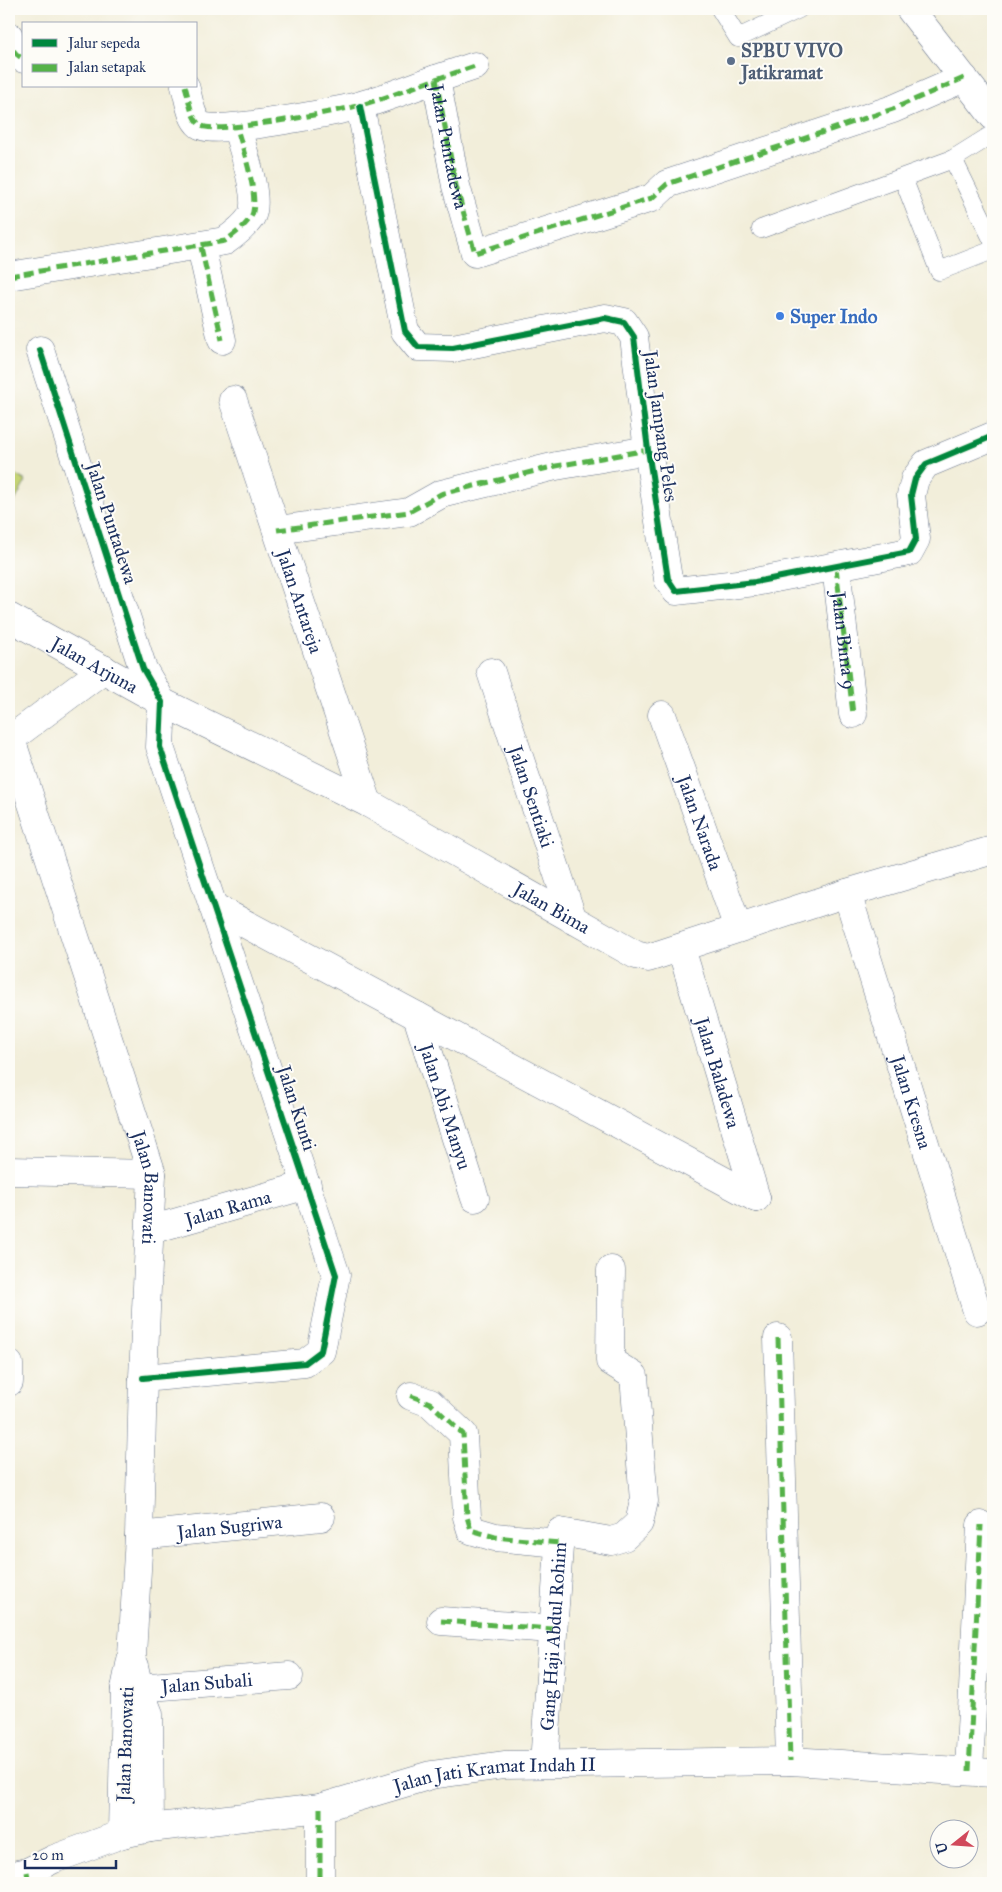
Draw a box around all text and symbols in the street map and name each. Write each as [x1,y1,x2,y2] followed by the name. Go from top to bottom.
[22,22,198,88] legend
[66,34,141,53] text: Jalur sepeda
[738,39,843,85] place label: SPBU VIVO Jatikramat
[725,55,737,67] marker: SPBU VIVO Jatikramat
[66,58,146,77] text: Jalan setapak
[424,80,474,212] street label: Jalan Puntadewa
[790,305,878,329] place label: Super Indo
[774,310,786,322] marker: Super Indo
[638,347,683,504] street label: Jalan Jampang Peles
[80,457,143,588] street label: Jalan Puntadewa
[271,544,329,657] street label: Jalan Antareja
[826,588,862,691] street label: Jalan Bima 9
[45,630,143,698] street label: Jalan Arjuna
[503,741,560,850] street label: Jalan Sentiaki
[671,770,728,874] street label: Jalan Narada
[507,876,595,939] street label: Jalan Bima
[689,1012,746,1132] street label: Jalan Baladewa
[413,1039,477,1172] street label: Jalan Abi Manyu
[885,1051,938,1153] street label: Jalan Kresna
[271,1061,322,1154] street label: Jalan Kunti
[126,1126,164,1245] street label: Jalan Banowati
[180,1184,274,1232] street label: Jalan Rama
[174,1510,284,1545] street label: Jalan Sugriwa
[535,1541,571,1731] street label: Gang Haji Abdul Rohim
[158,1667,253,1699] street label: Jalan Subali
[111,1686,140,1804] street label: Jalan Banowati
[389,1752,596,1799] street label: Jalan Jati Kramat Indah II
[930,1820,980,1870] north arrow
[25,1837,116,1869] scale bar
[932,1839,952,1855] text: U
[32,1846,64,1864] text: 20 m

